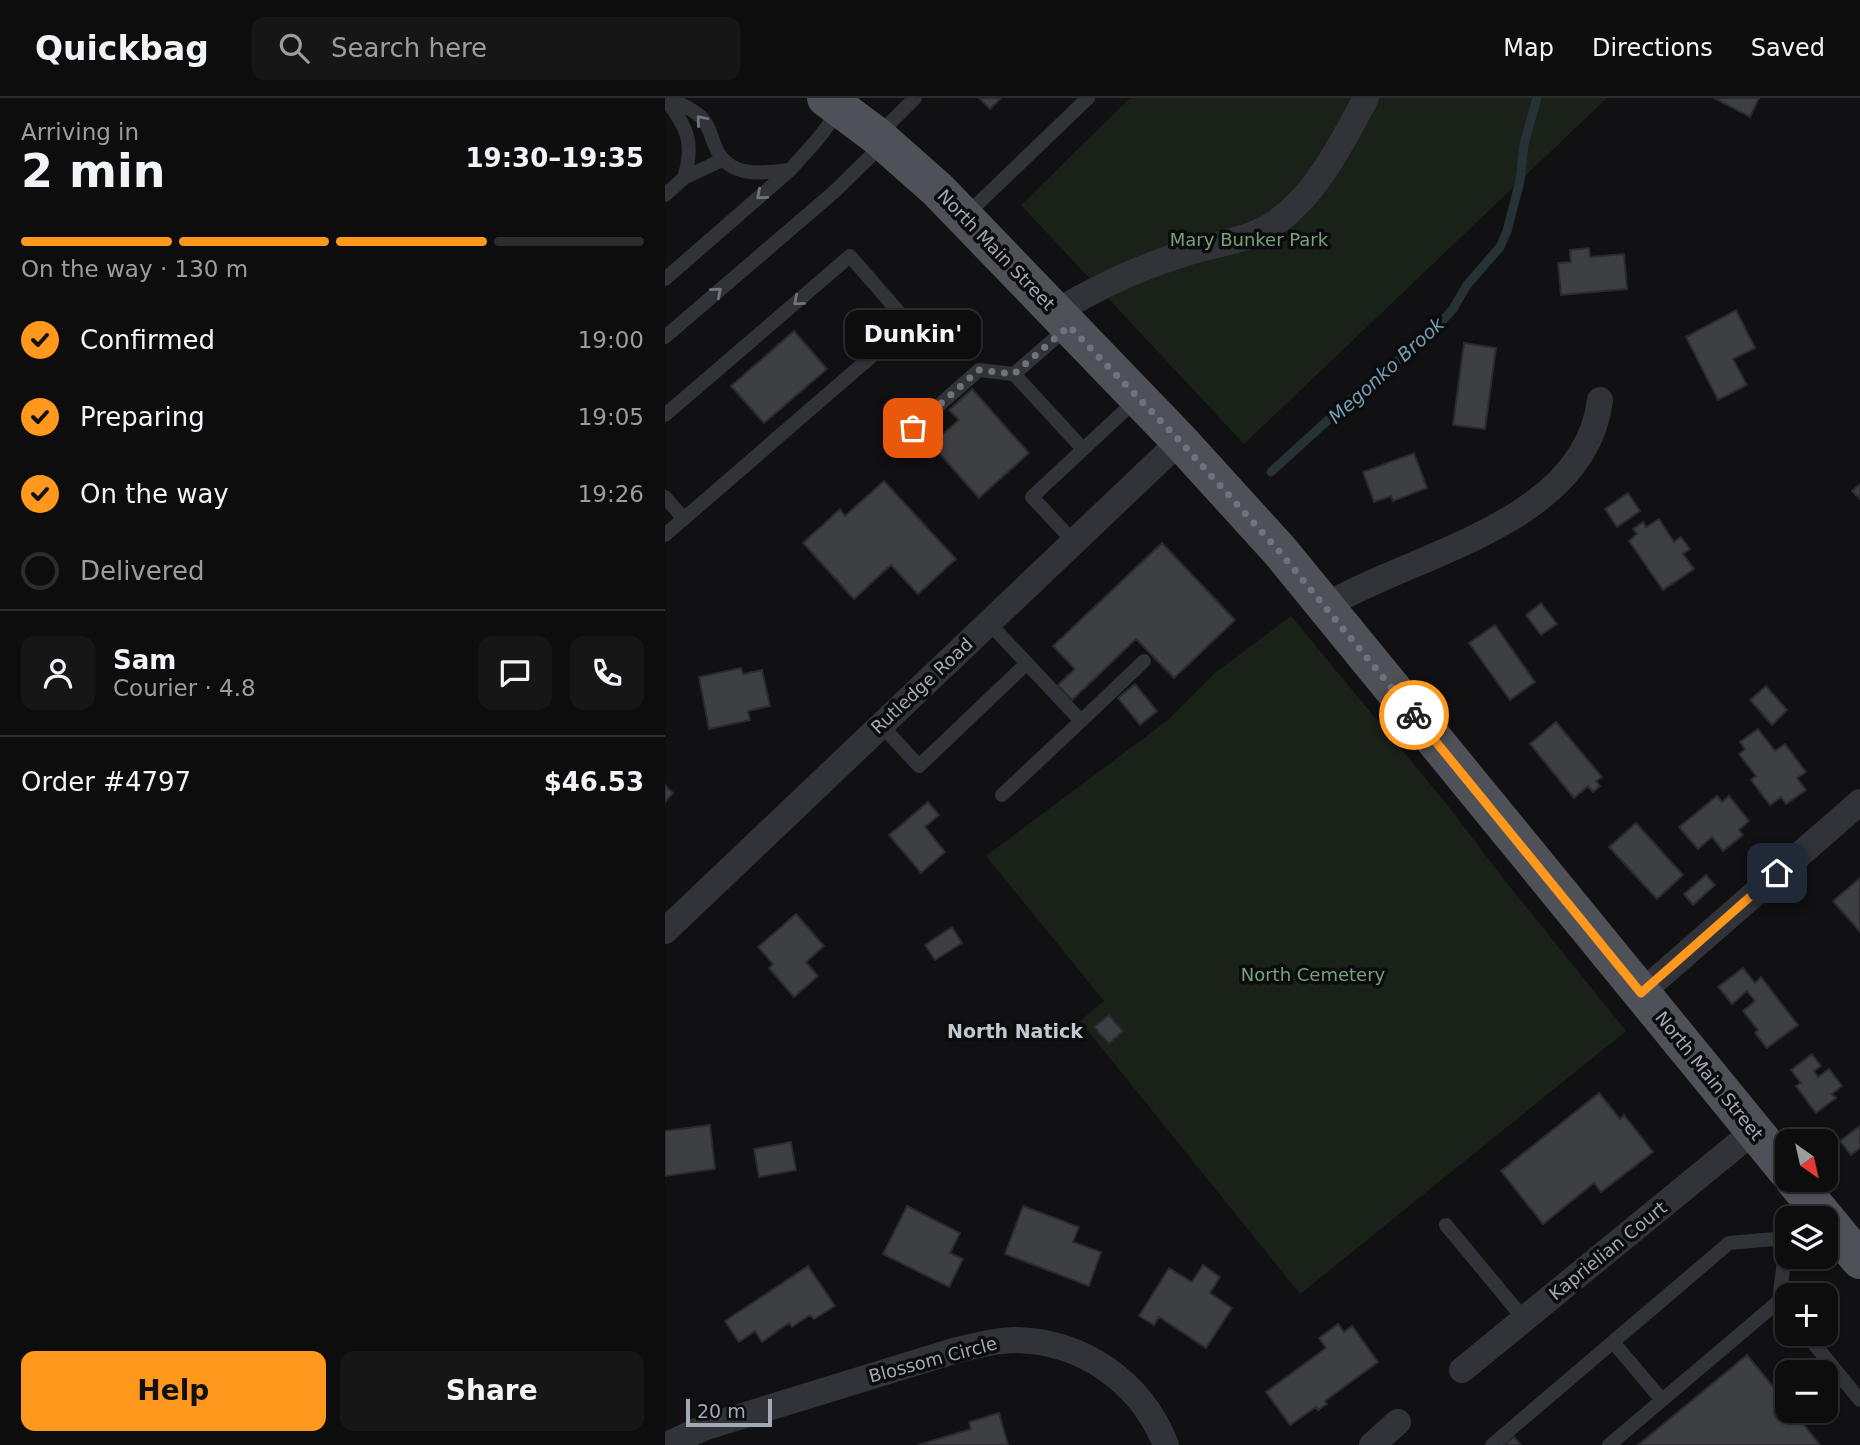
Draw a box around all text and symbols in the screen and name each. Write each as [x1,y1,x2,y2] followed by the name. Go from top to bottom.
[251,17,741,80] search box
[35,29,209,68] text: Quickbag
[275,29,313,67] icon: search
[331,33,487,63] text: Search here
[1503,34,1554,62] text: Map
[1592,34,1713,62] text: Directions
[1751,34,1825,62] text: Saved
[697,115,710,128] one-way arrow
[21,119,139,145] text: Arriving in
[465,143,644,173] text: 19:30–19:35
[21,144,165,198] text: 2 min
[933,185,1059,314] street label: North Main Street
[756,187,769,199] one-way arrow
[1170,229,1329,250] park label: Mary Bunker Park
[21,256,248,282] text: On the way · 130 m
[708,288,721,300] one-way arrow
[793,293,806,305] one-way arrow
[845,309,981,358] callout: Dunkin'
[1324,312,1449,428] water label: Megonko Brook
[21,321,59,359] icon: check
[864,321,962,347] text: Dunkin'
[80,325,215,355] text: Confirmed
[578,327,644,353] text: 19:00
[21,398,59,436] icon: check
[883,398,943,458] pin
[80,402,205,432] text: Preparing
[578,404,644,430] text: 19:05
[894,409,932,447] icon: bag
[21,475,59,513] icon: check
[80,479,229,509] text: On the way
[578,481,644,507] text: 19:26
[80,556,204,586] text: Delivered
[867,633,977,738] street label: Rutledge Road
[21,636,95,710] button: person
[478,636,552,710] button: chat
[570,636,644,710] button: phone
[113,645,176,675] text: Sam
[113,675,256,701] text: Courier · 4.8
[1379,680,1449,750] courier
[1395,696,1433,734] icon: bike
[21,767,191,797] text: Order #4797
[544,767,644,797] text: $46.53
[1747,843,1807,903] pin
[1758,854,1796,892] icon: home
[1241,964,1386,985] park label: North Cemetery
[1651,1007,1768,1144] street label: North Main Street
[947,1020,1083,1042] district label: North Natick
[1775,1129,1837,1192] north arrow
[1775,1129,1838,1423] map controls
[1545,1197,1671,1304] street label: Kaprielian Court
[1775,1206,1838,1269] button: layers
[1775,1283,1838,1346] button: +
[866,1332,999,1387] street label: Blossom Circle
[21,1351,326,1431] button: Help
[340,1351,644,1431] button: Share
[1775,1360,1838,1423] button: −
[686,1396,772,1428] scale bar
[697,1400,746,1422] text: 20 m

